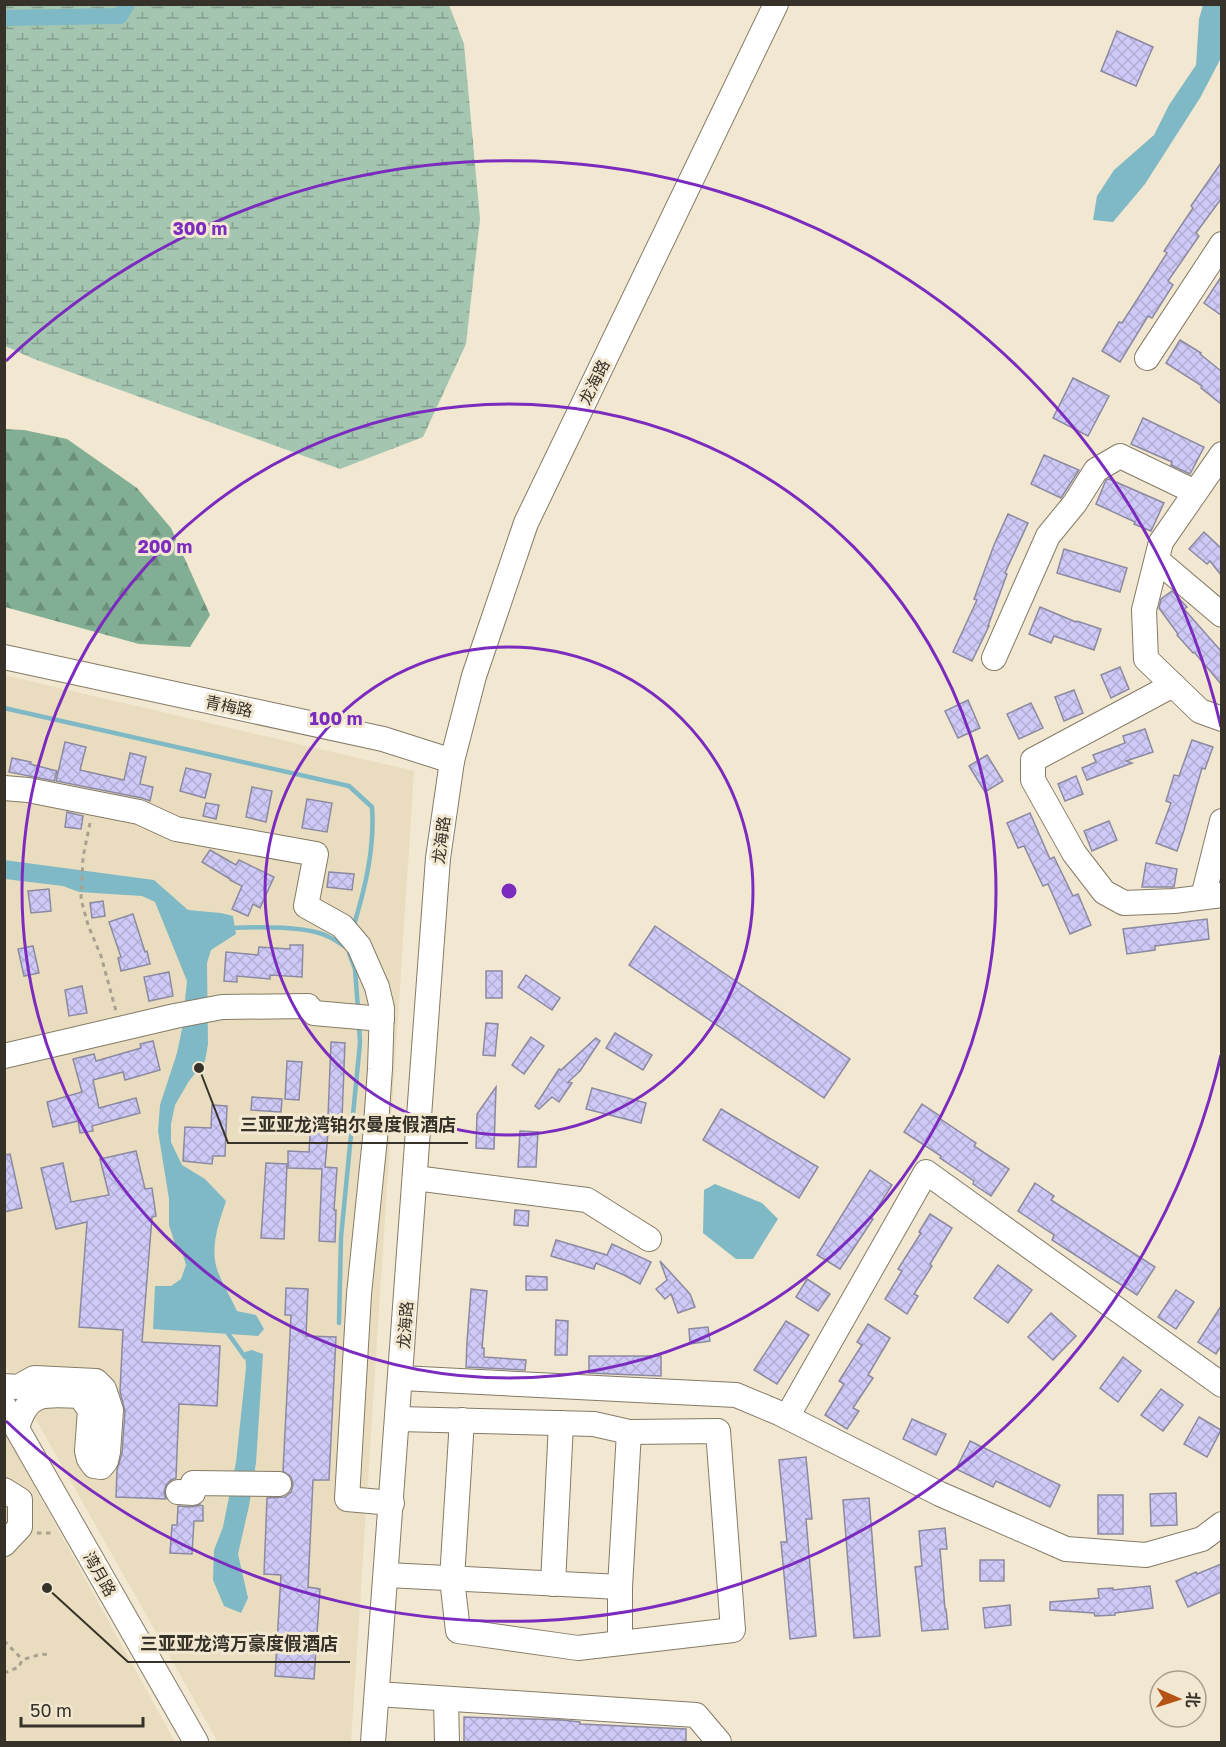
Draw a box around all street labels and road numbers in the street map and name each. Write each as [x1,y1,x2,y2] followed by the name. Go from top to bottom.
[574,356,614,408] street label: 龙海路
[203,691,255,721] street label: 青梅路
[428,815,454,865] street label: 龙海路
[393,1300,417,1350] street label: 龙海路
[79,1548,121,1600] street label: 湾月路

